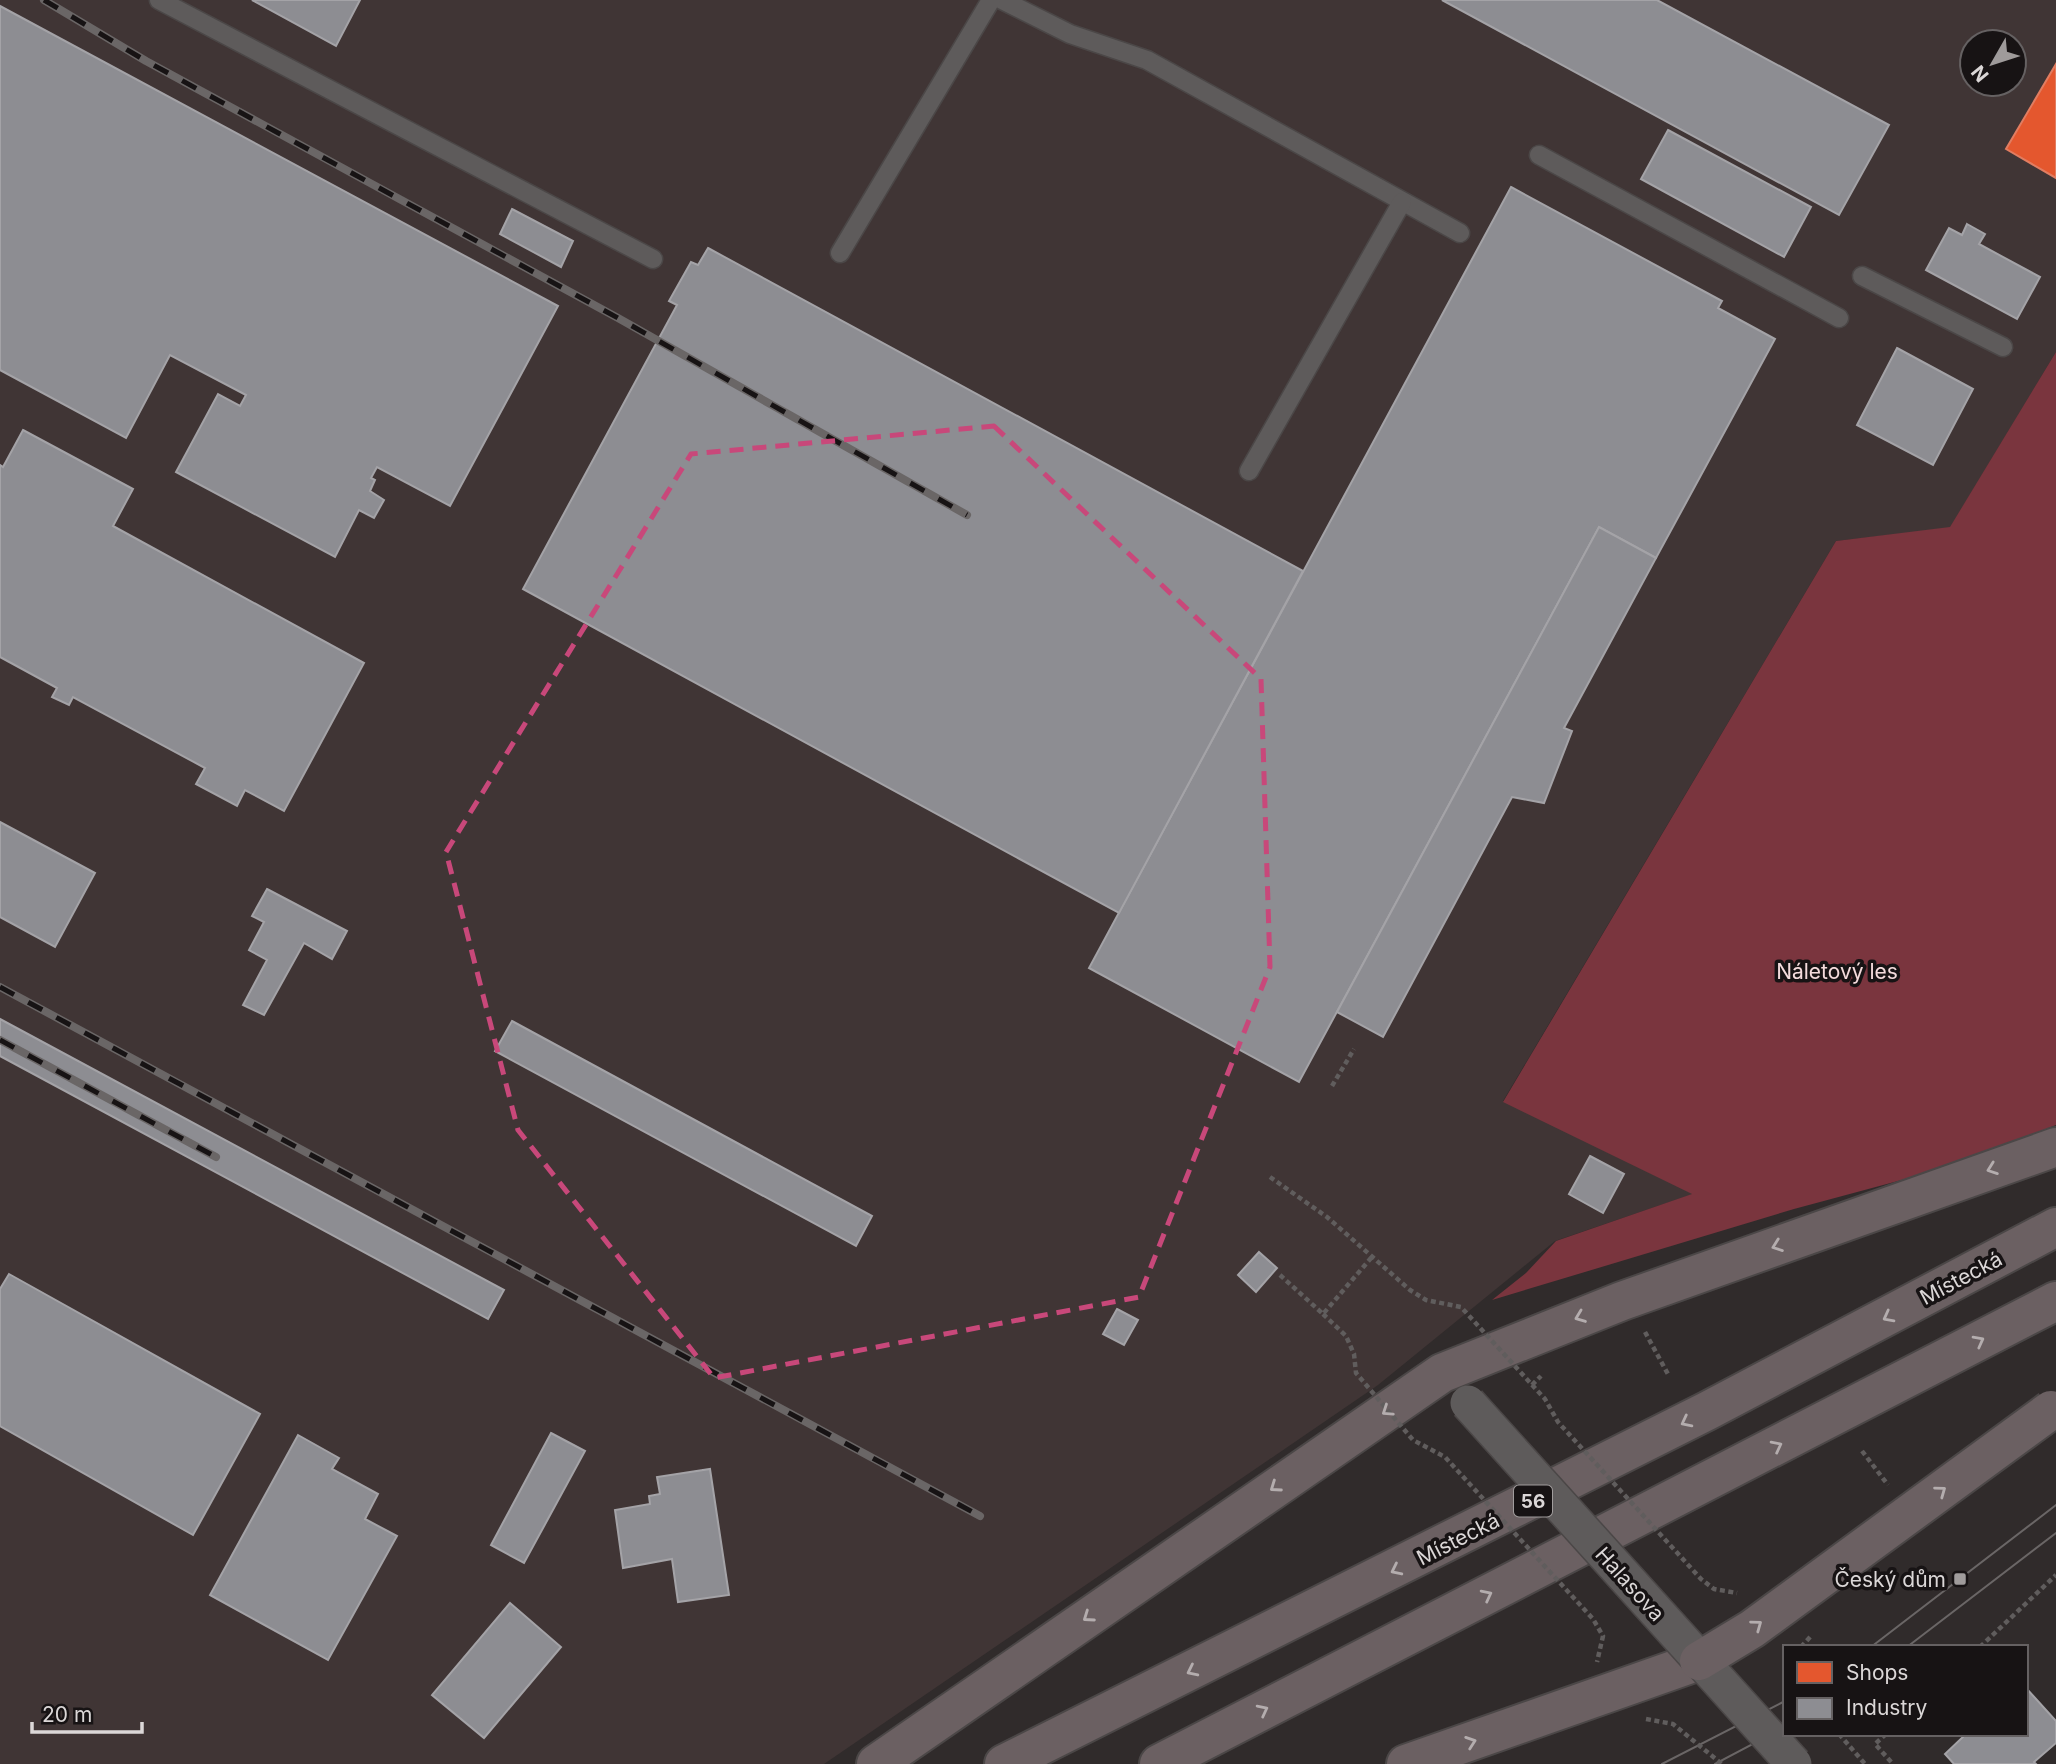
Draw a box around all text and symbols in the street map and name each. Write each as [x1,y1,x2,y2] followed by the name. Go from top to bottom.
[1958,28,2028,98] north arrow
[1967,61,1994,86] text: N
[1776,959,1898,984] park label: Náletový les
[1986,1161,1998,1175] one-way arrow
[1772,1238,1784,1252] one-way arrow
[1916,1246,2006,1310] street label: Místecká
[1883,1308,1895,1322] one-way arrow
[1574,1309,1586,1323] one-way arrow
[1972,1336,1984,1350] one-way arrow
[1381,1403,1394,1416] one-way arrow
[1681,1414,1693,1428] one-way arrow
[1770,1441,1782,1454] one-way arrow
[1270,1479,1283,1491] one-way arrow
[1514,1485,1552,1516] road number: 56
[1933,1487,1946,1499] one-way arrow
[1413,1508,1503,1570] street label: Místecká
[1590,1542,1670,1626] street label: Halasova
[1391,1561,1403,1575] one-way arrow
[1834,1567,1946,1592] place label: Český dům
[1952,1571,1968,1587] marker: Český dům
[1480,1589,1493,1603] one-way arrow
[1083,1609,1096,1621] one-way arrow
[1750,1621,1762,1633] one-way arrow
[1783,1645,2028,1736] legend
[1846,1660,1908,1685] text: Shops
[1187,1662,1199,1676] one-way arrow
[32,1690,142,1734] scale bar
[1846,1695,1928,1720] text: Industry
[42,1702,92,1727] text: 20 m
[1256,1704,1268,1718] one-way arrow
[1464,1736,1476,1750] one-way arrow

